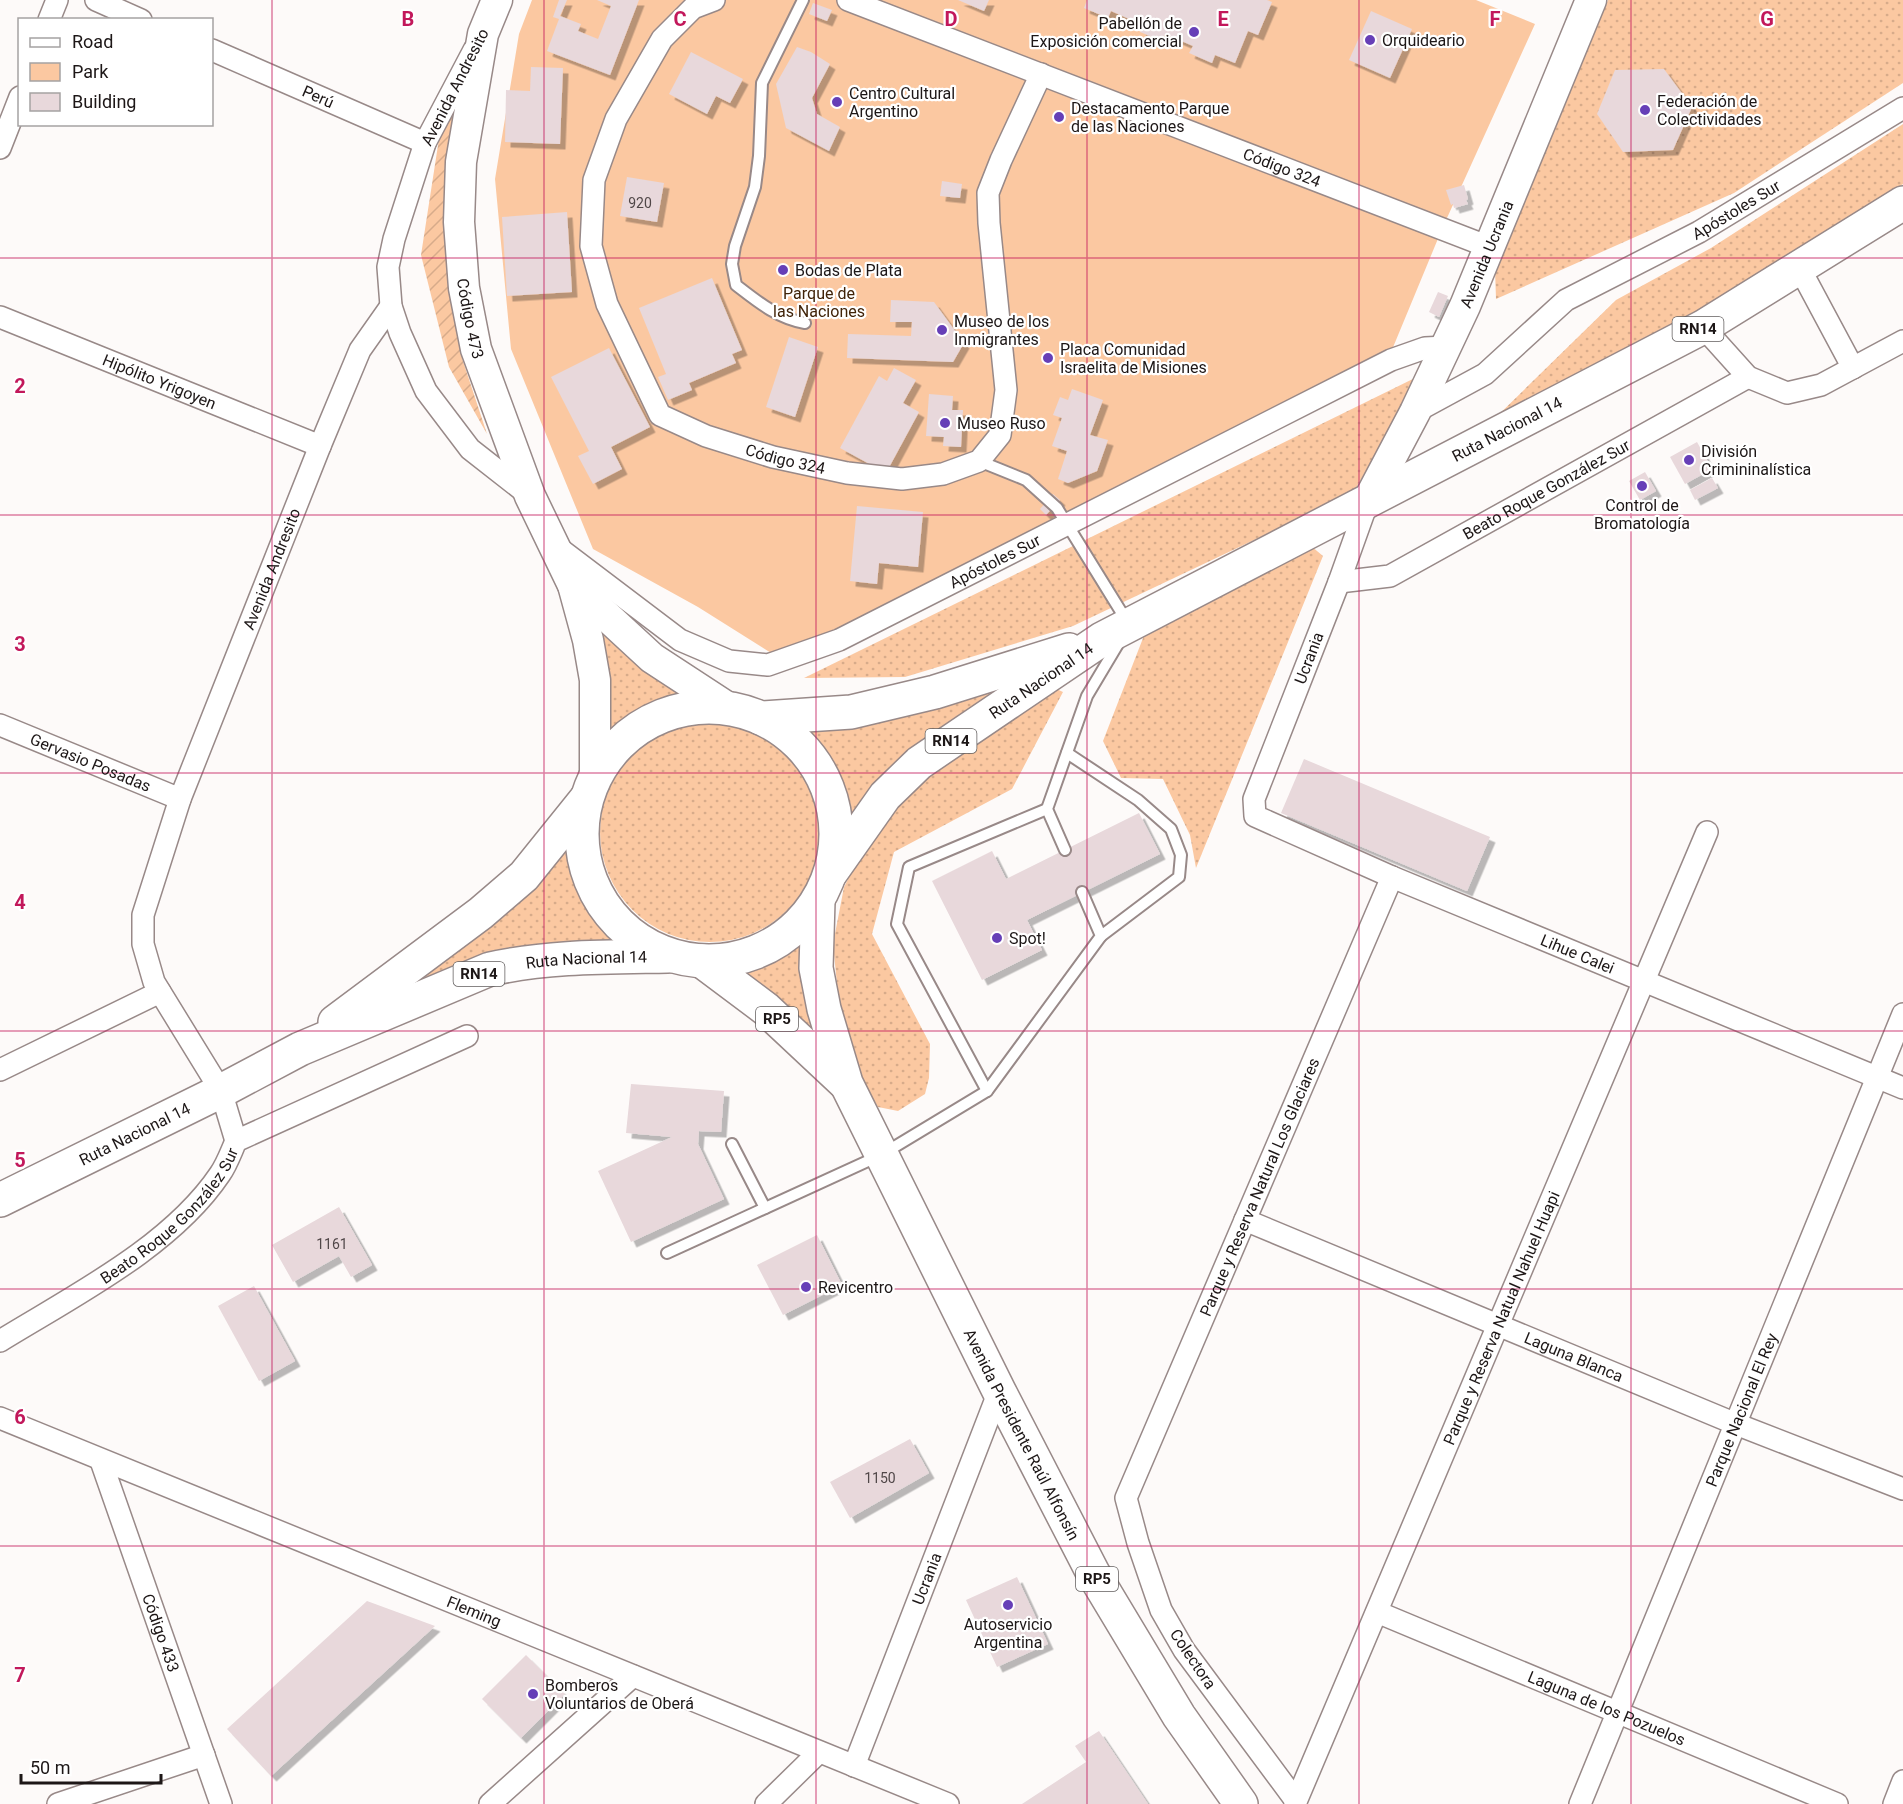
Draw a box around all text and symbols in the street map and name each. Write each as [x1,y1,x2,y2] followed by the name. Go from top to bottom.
[402,7,414,31] text: B
[673,7,687,31] text: C
[945,7,958,31] text: D
[1217,7,1229,31] text: E
[1490,7,1501,31] text: F
[1760,7,1774,31] text: G
[1030,14,1182,51] place label: Pabellón de Exposición comercial
[18,18,213,126] legend
[417,25,493,149] street label: Avenida Andresito
[1187,25,1201,39] marker: Pabellón de Exposición comercial
[72,31,113,52] text: Road
[1382,31,1465,50] place label: Orquideario
[1363,33,1377,47] marker: Orquideario
[72,61,109,82] text: Park
[300,81,337,112] street label: Perú
[849,84,955,121] place label: Centro Cultural Argentino
[72,91,136,112] text: Building
[1657,92,1762,129] place label: Federación de Colectividades
[830,95,844,109] marker: Centro Cultural Argentino
[1071,99,1229,136] place label: Destacamento Parque de las Naciones
[1638,103,1652,117] marker: Federación de Colectividades
[1052,110,1066,124] marker: Destacamento Parque de las Naciones
[1240,144,1323,191] street label: Código 324
[1689,175,1784,243] street label: Apóstoles Sur
[628,195,652,211] house number: 920
[1456,197,1517,311] street label: Avenida Ucrania
[795,261,902,280] place label: Bodas de Plata
[776,263,790,277] marker: Bodas de Plata
[454,278,488,361] street label: Código 473
[773,284,865,321] park label: Parque de las Naciones
[954,312,1049,349] place label: Museo de los Inmigrantes
[1672,317,1724,341] road number: RN14
[935,323,949,337] marker: Museo de los Inmigrantes
[1060,340,1207,377] place label: Placa Comunidad Israelita de Misiones
[100,350,219,413] street label: Hipólito Yrigoyen
[1041,351,1055,365] marker: Placa Comunidad Israelita de Misiones
[14,374,26,398] text: 2
[1449,392,1565,465] street label: Ruta Nacional 14
[957,414,1046,433] place label: Museo Ruso
[938,416,952,430] marker: Museo Ruso
[1459,435,1634,543] street label: Beato Roque González Sur
[743,439,827,478] street label: Código 324
[1701,442,1811,479] place label: División Crimininalística
[1682,453,1696,467] marker: División Crimininalística
[1635,479,1649,493] marker: Control de Bromatología
[1594,496,1690,533] place label: Control de Bromatología
[239,505,304,632] street label: Avenida Andresito
[946,530,1044,592] street label: Apóstoles Sur
[1290,629,1328,687] street label: Ucrania
[14,632,26,656] text: 3
[985,638,1096,722] street label: Ruta Nacional 14
[28,729,154,796] street label: Gervasio Posadas
[926,729,976,753] road number: RN14
[14,890,26,914] text: 4
[1009,929,1046,948] place label: Spot!
[1538,930,1617,977] street label: Lihue Calei
[990,931,1004,945] marker: Spot!
[524,947,647,972] street label: Ruta Nacional 14
[454,962,504,986] road number: RN14
[756,1007,798,1031] road number: RP5
[1196,1055,1323,1319] street label: Parque y Reserva Natural Los Glaciares
[76,1098,193,1169] street label: Ruta Nacional 14
[97,1144,242,1287] street label: Beato Roque González Sur
[14,1148,26,1172] text: 5
[1439,1188,1563,1448] street label: Parque y Reserva Natual Nahuel Huapi
[316,1236,348,1252] house number: 1161
[818,1278,893,1297] place label: Revicentro
[799,1280,813,1294] marker: Revicentro
[960,1326,1084,1543] street label: Avenida Presidente Raúl Alfonsín
[1522,1328,1626,1386] street label: Laguna Blanca
[1701,1330,1781,1489] street label: Parque Nacional El Rey
[14,1405,26,1429] text: 6
[864,1470,896,1486] house number: 1150
[908,1550,945,1607] street label: Ucrania
[1076,1567,1118,1591] road number: RP5
[139,1591,184,1674] street label: Código 433
[444,1592,504,1631] street label: Fleming
[1001,1598,1015,1612] marker: Autoservicio Argentina
[964,1615,1052,1652] place label: Autoservicio Argentina
[1166,1625,1220,1693] street label: Colectora
[14,1663,26,1687] text: 7
[1525,1667,1688,1749] street label: Laguna de los Pozuelos
[545,1676,694,1713] place label: Bomberos Voluntarios de Oberá
[526,1687,540,1701] marker: Bomberos Voluntarios de Oberá
[21,1747,160,1785] scale bar
[30,1757,70,1778] text: 50 m

